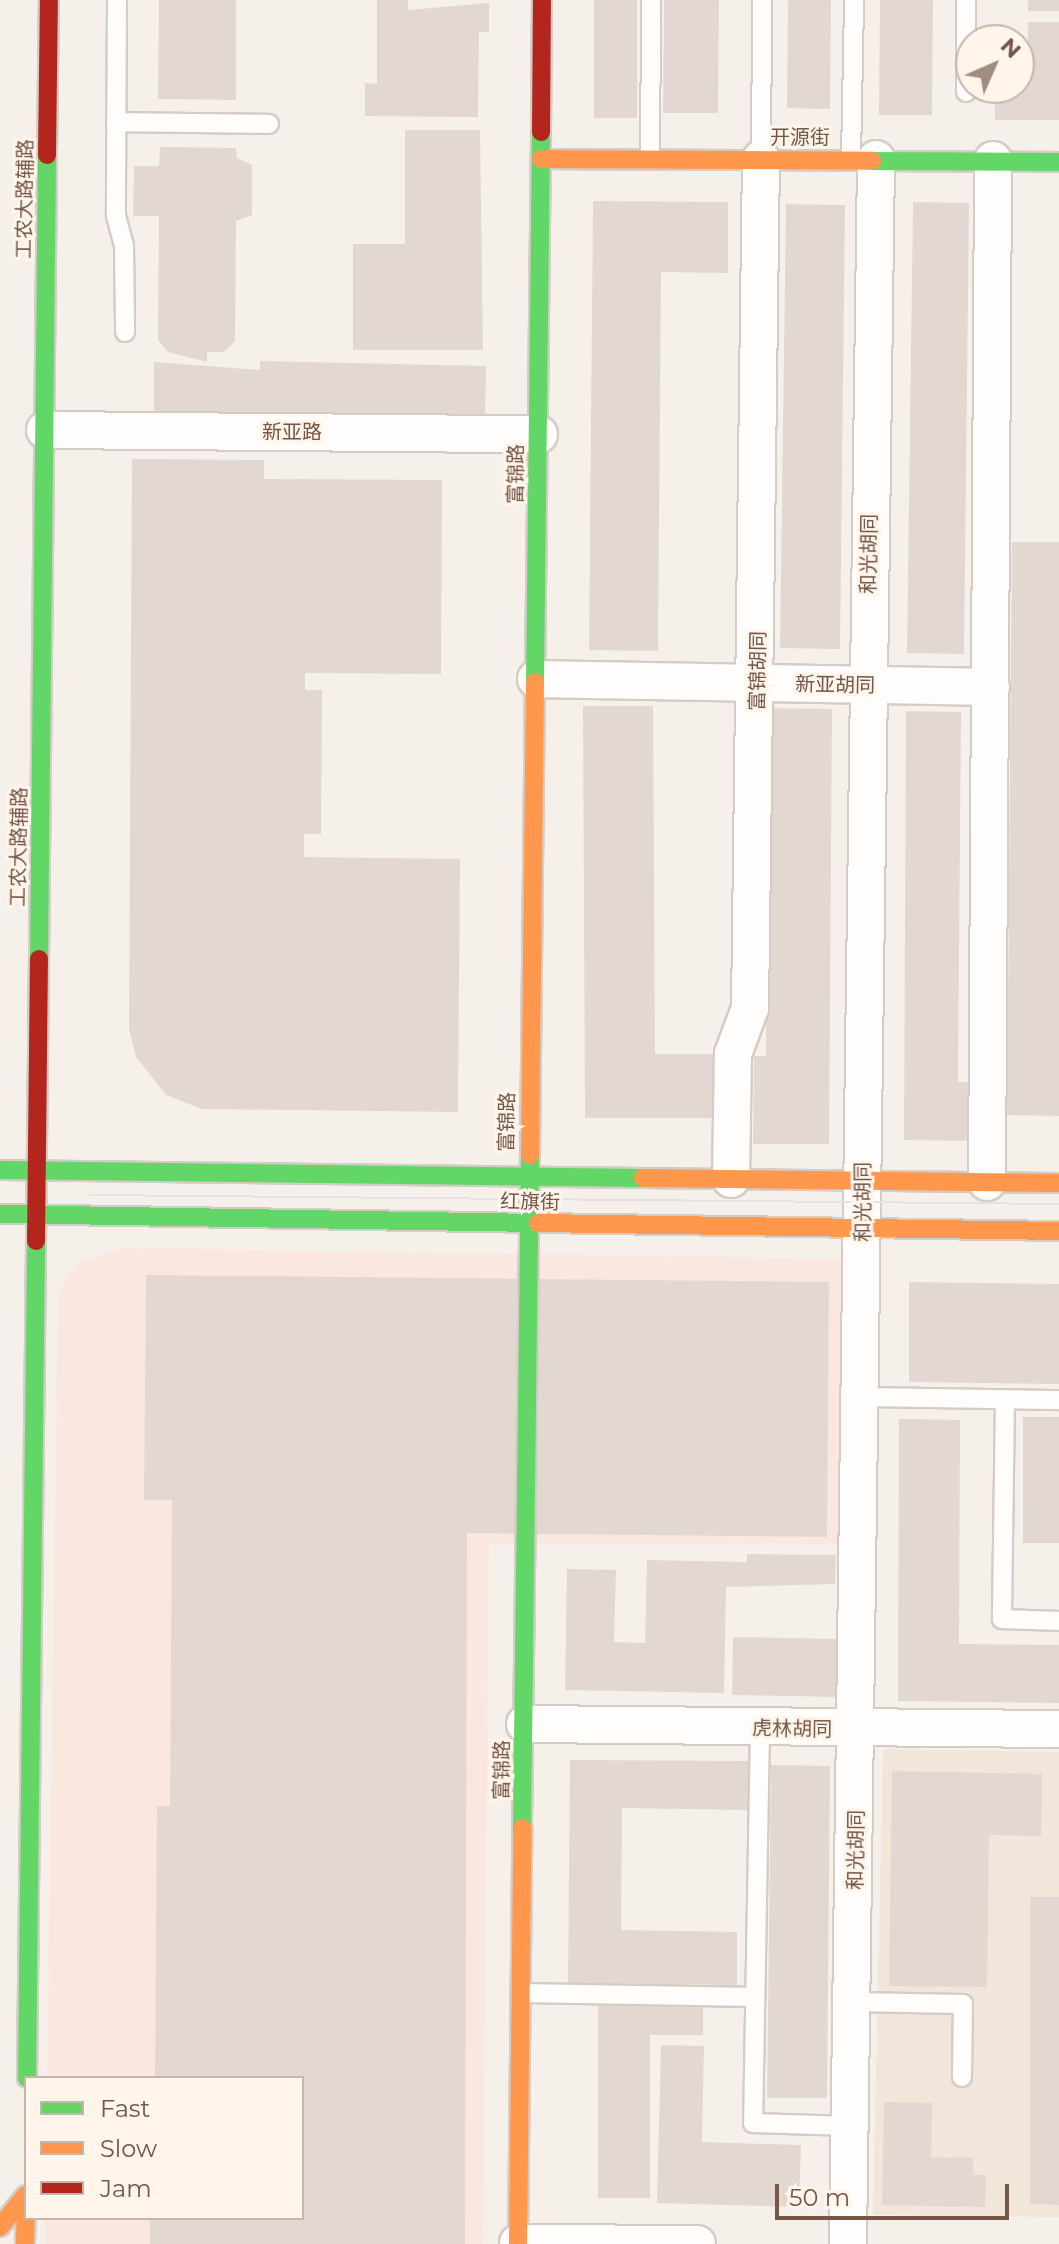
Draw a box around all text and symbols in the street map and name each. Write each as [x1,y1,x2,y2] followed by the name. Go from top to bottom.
[955,24,1035,104] north arrow
[995,32,1027,64] text: N
[770,125,830,149] street label: 开源街
[12,139,38,259] street label: 工农大路辅路
[262,420,322,444] street label: 新亚路
[503,444,529,504] street label: 富锦路
[856,514,882,594] street label: 和光胡同
[745,631,771,711] street label: 富锦胡同
[795,672,875,698] street label: 新亚胡同
[6,787,32,907] street label: 工农大路辅路
[494,1092,520,1152] street label: 富锦路
[851,1162,875,1242] street label: 和光胡同
[500,1189,560,1215] street label: 红旗街
[752,1716,832,1742] street label: 虎林胡同
[489,1740,515,1800] street label: 富锦路
[843,1810,869,1890] street label: 和光胡同
[24,2076,304,2220] legend
[100,2094,150,2123] text: Fast
[100,2134,157,2163] text: Slow
[779,2168,1013,2218] scale bar
[100,2174,152,2203] text: Jam
[789,2183,850,2212] text: 50 m

